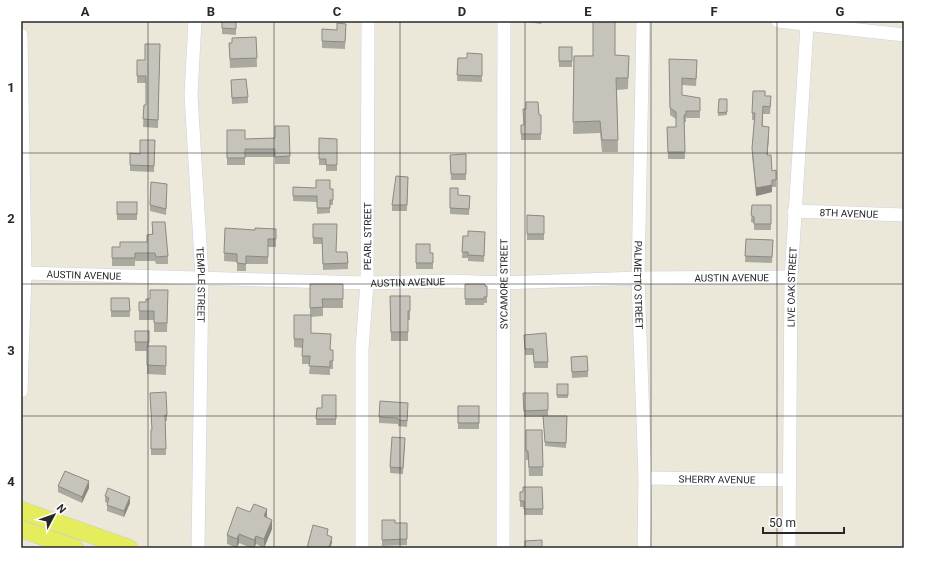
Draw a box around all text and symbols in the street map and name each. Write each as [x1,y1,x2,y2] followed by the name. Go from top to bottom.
[81,4,90,19] text: A
[207,4,215,19] text: B
[333,4,342,19] text: C
[458,4,466,19] text: D
[584,4,592,19] text: E
[710,4,718,19] text: F
[836,4,845,19] text: G
[7,80,15,95] text: 1
[362,202,373,270] street label: PEARL STREET
[819,207,879,220] street label: 8TH AVENUE
[7,211,15,226] text: 2
[498,239,510,329] street label: SYCAMORE STREET
[632,240,645,330] street label: PALMETTO STREET
[194,246,207,323] street label: TEMPLE STREET
[786,247,799,327] street label: LIVE OAK STREET
[46,269,122,282] street label: AUSTIN AVENUE
[694,272,769,284] street label: AUSTIN AVENUE
[370,276,446,289] street label: AUSTIN AVENUE
[7,343,15,358] text: 3
[678,473,756,486] street label: SHERRY AVENUE
[7,474,15,489] text: 4
[34,495,74,535] north arrow
[54,502,69,516] text: N
[763,509,844,535] scale bar
[769,516,796,530] text: 50 m

